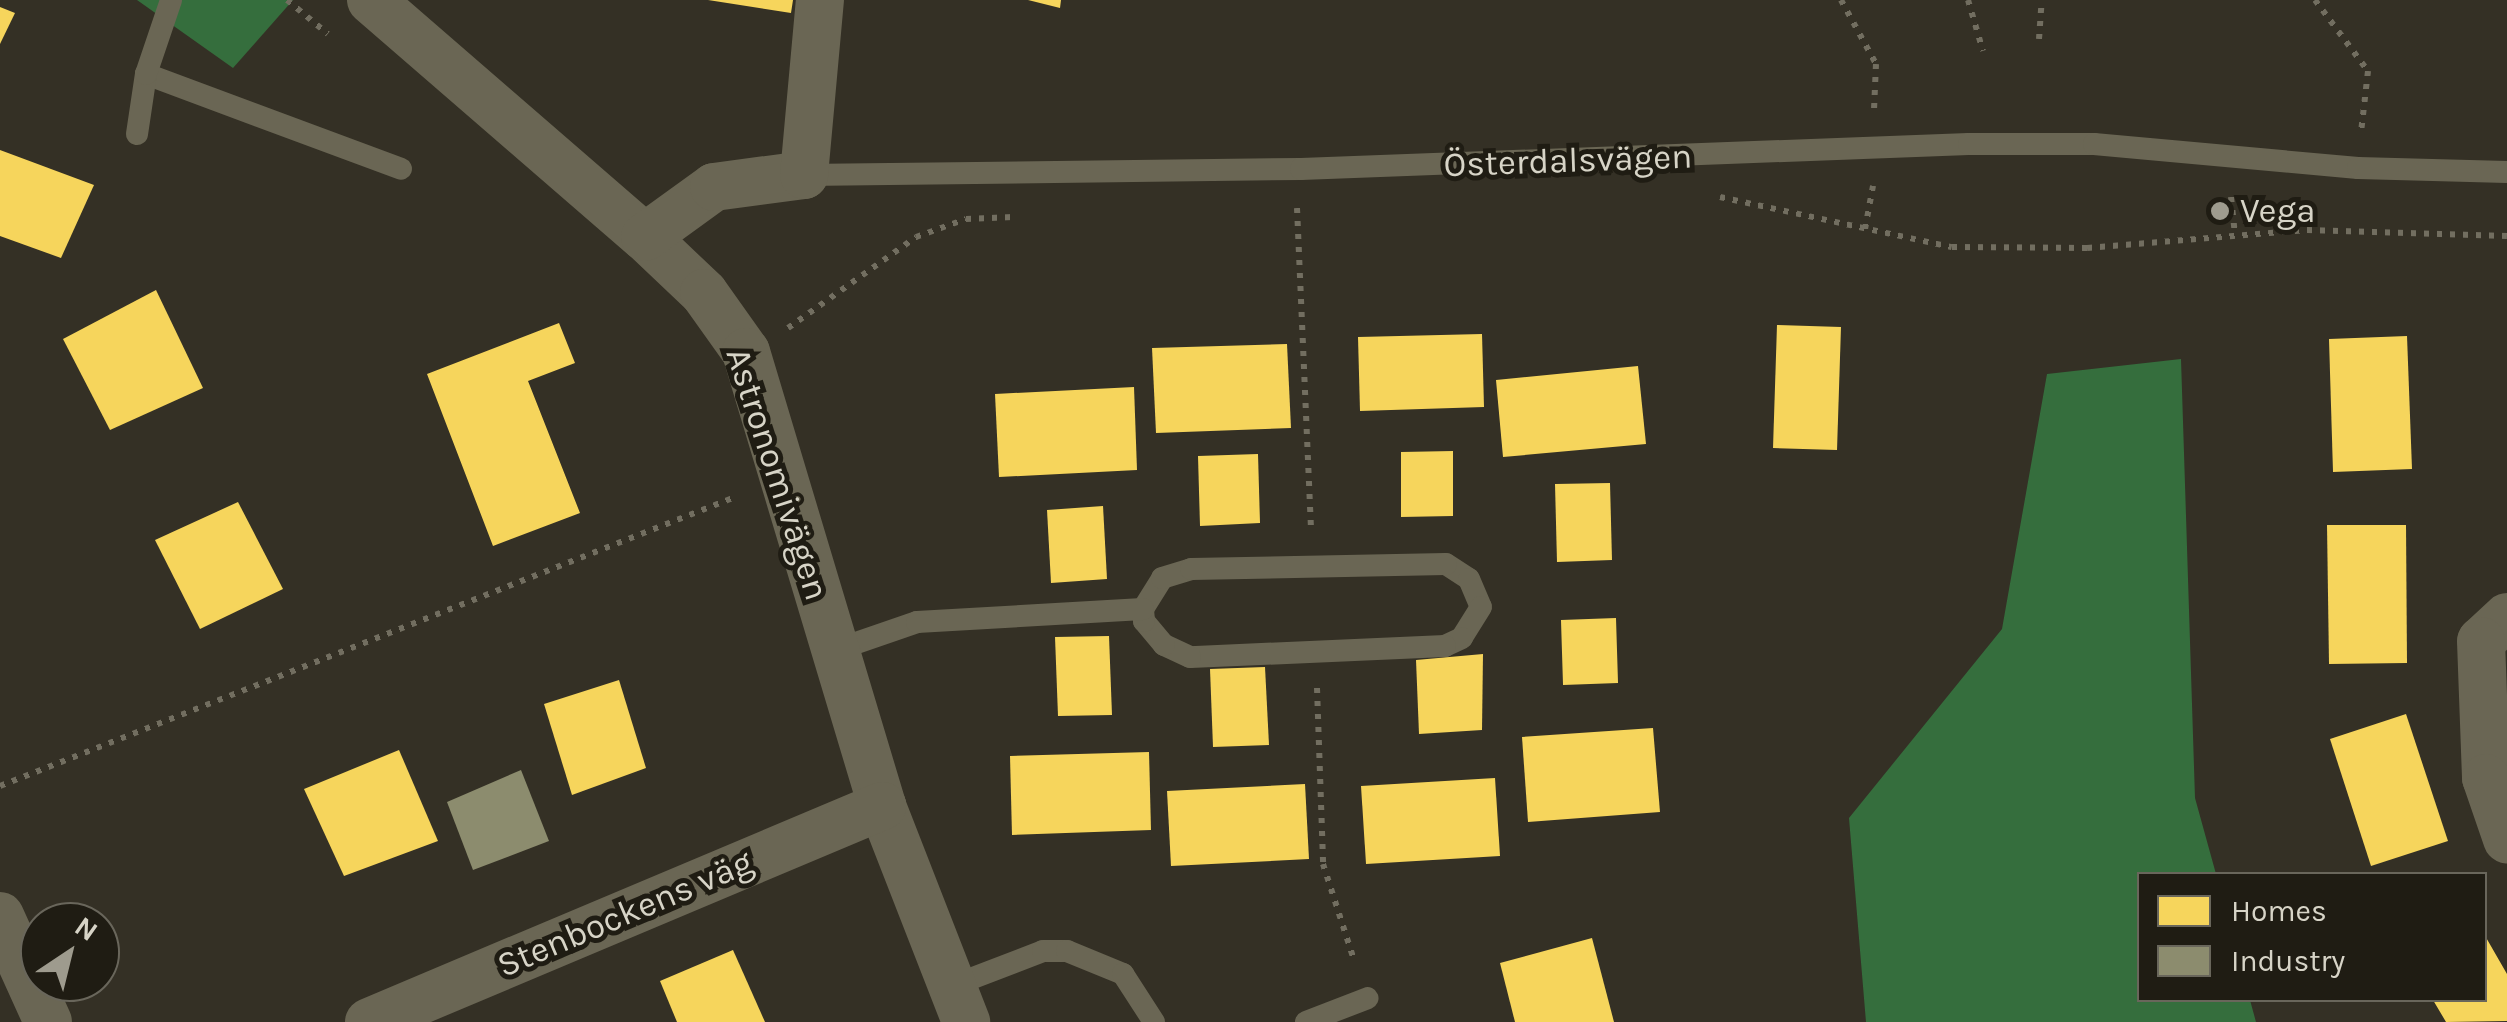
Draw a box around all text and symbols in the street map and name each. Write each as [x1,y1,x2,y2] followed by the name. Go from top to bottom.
[1443,136,1693,186] street label: Österdalsvägen
[2240,190,2316,232] place label: Vega
[2209,200,2231,222] marker: Vega
[716,343,838,605] street label: Astronomivägen
[491,841,759,987] street label: Stenbockens väg
[2137,872,2487,1002] legend
[2231,893,2327,929] text: Homes
[20,902,120,1002] north arrow
[69,909,104,948] text: N
[2231,943,2345,979] text: Industry

